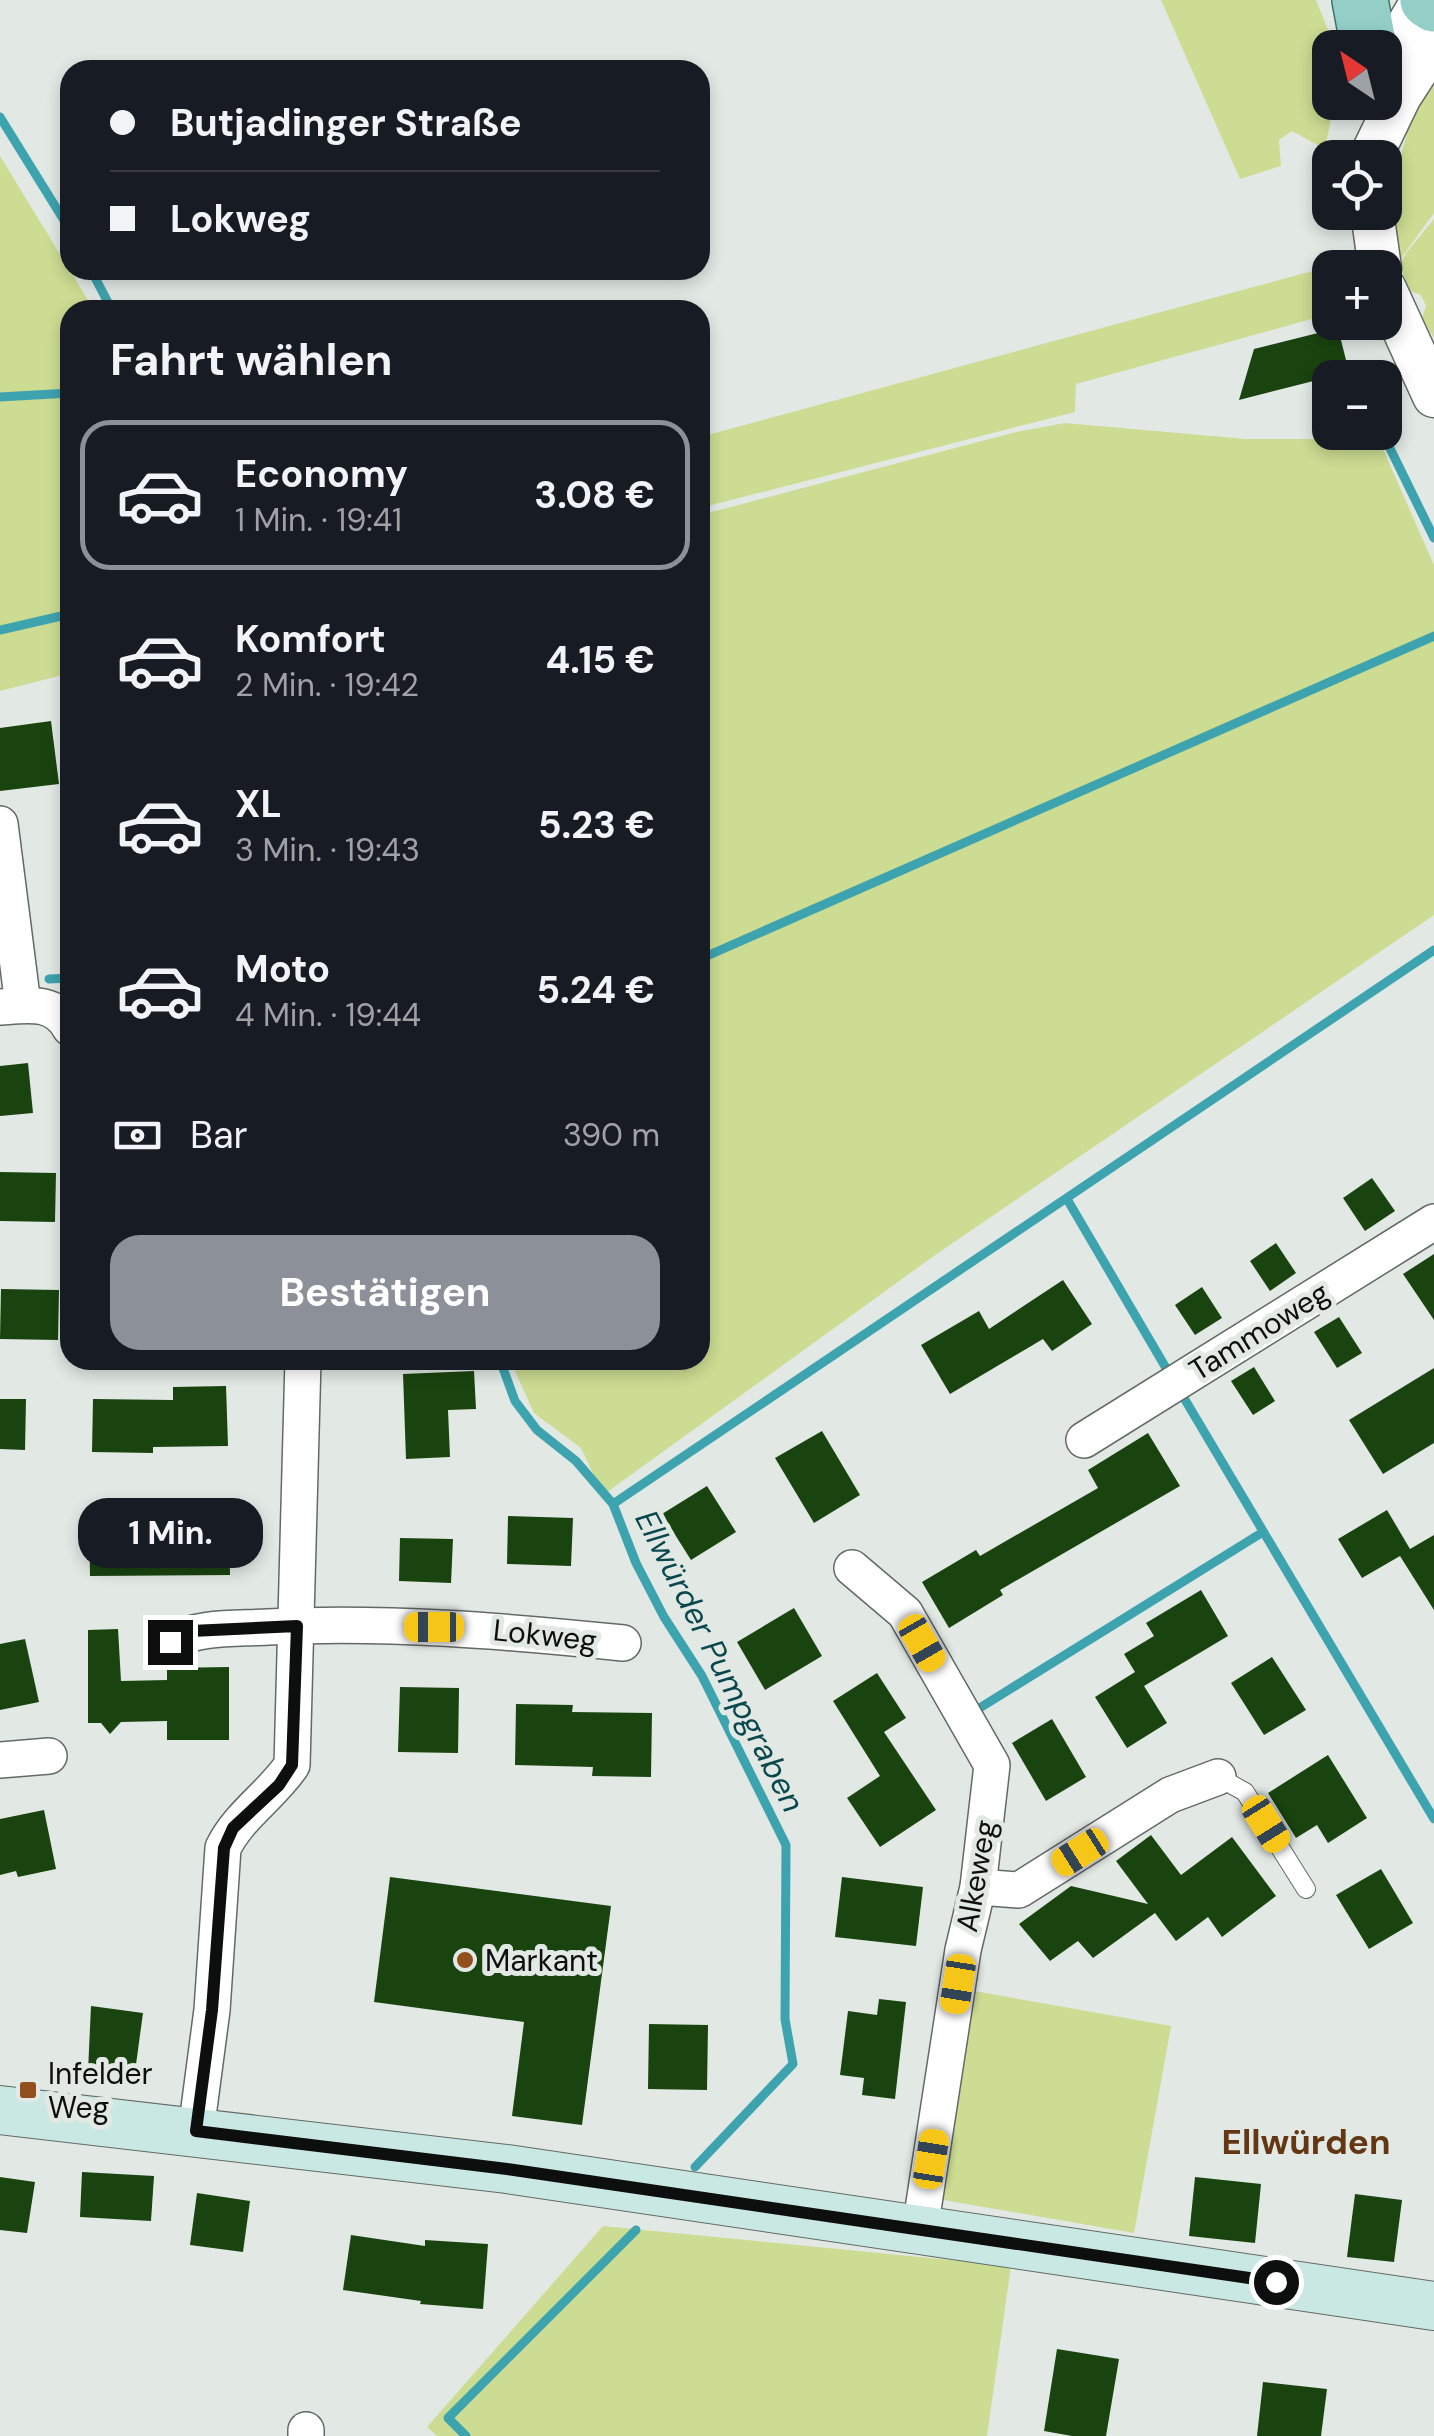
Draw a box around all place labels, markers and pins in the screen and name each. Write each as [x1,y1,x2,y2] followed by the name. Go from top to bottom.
[485,1941,598,1980] place label: Markant
[454,1949,476,1971] marker: Markant
[48,2054,153,2127] place label: Infelder Weg
[17,2079,39,2101] marker: Infelder Weg

